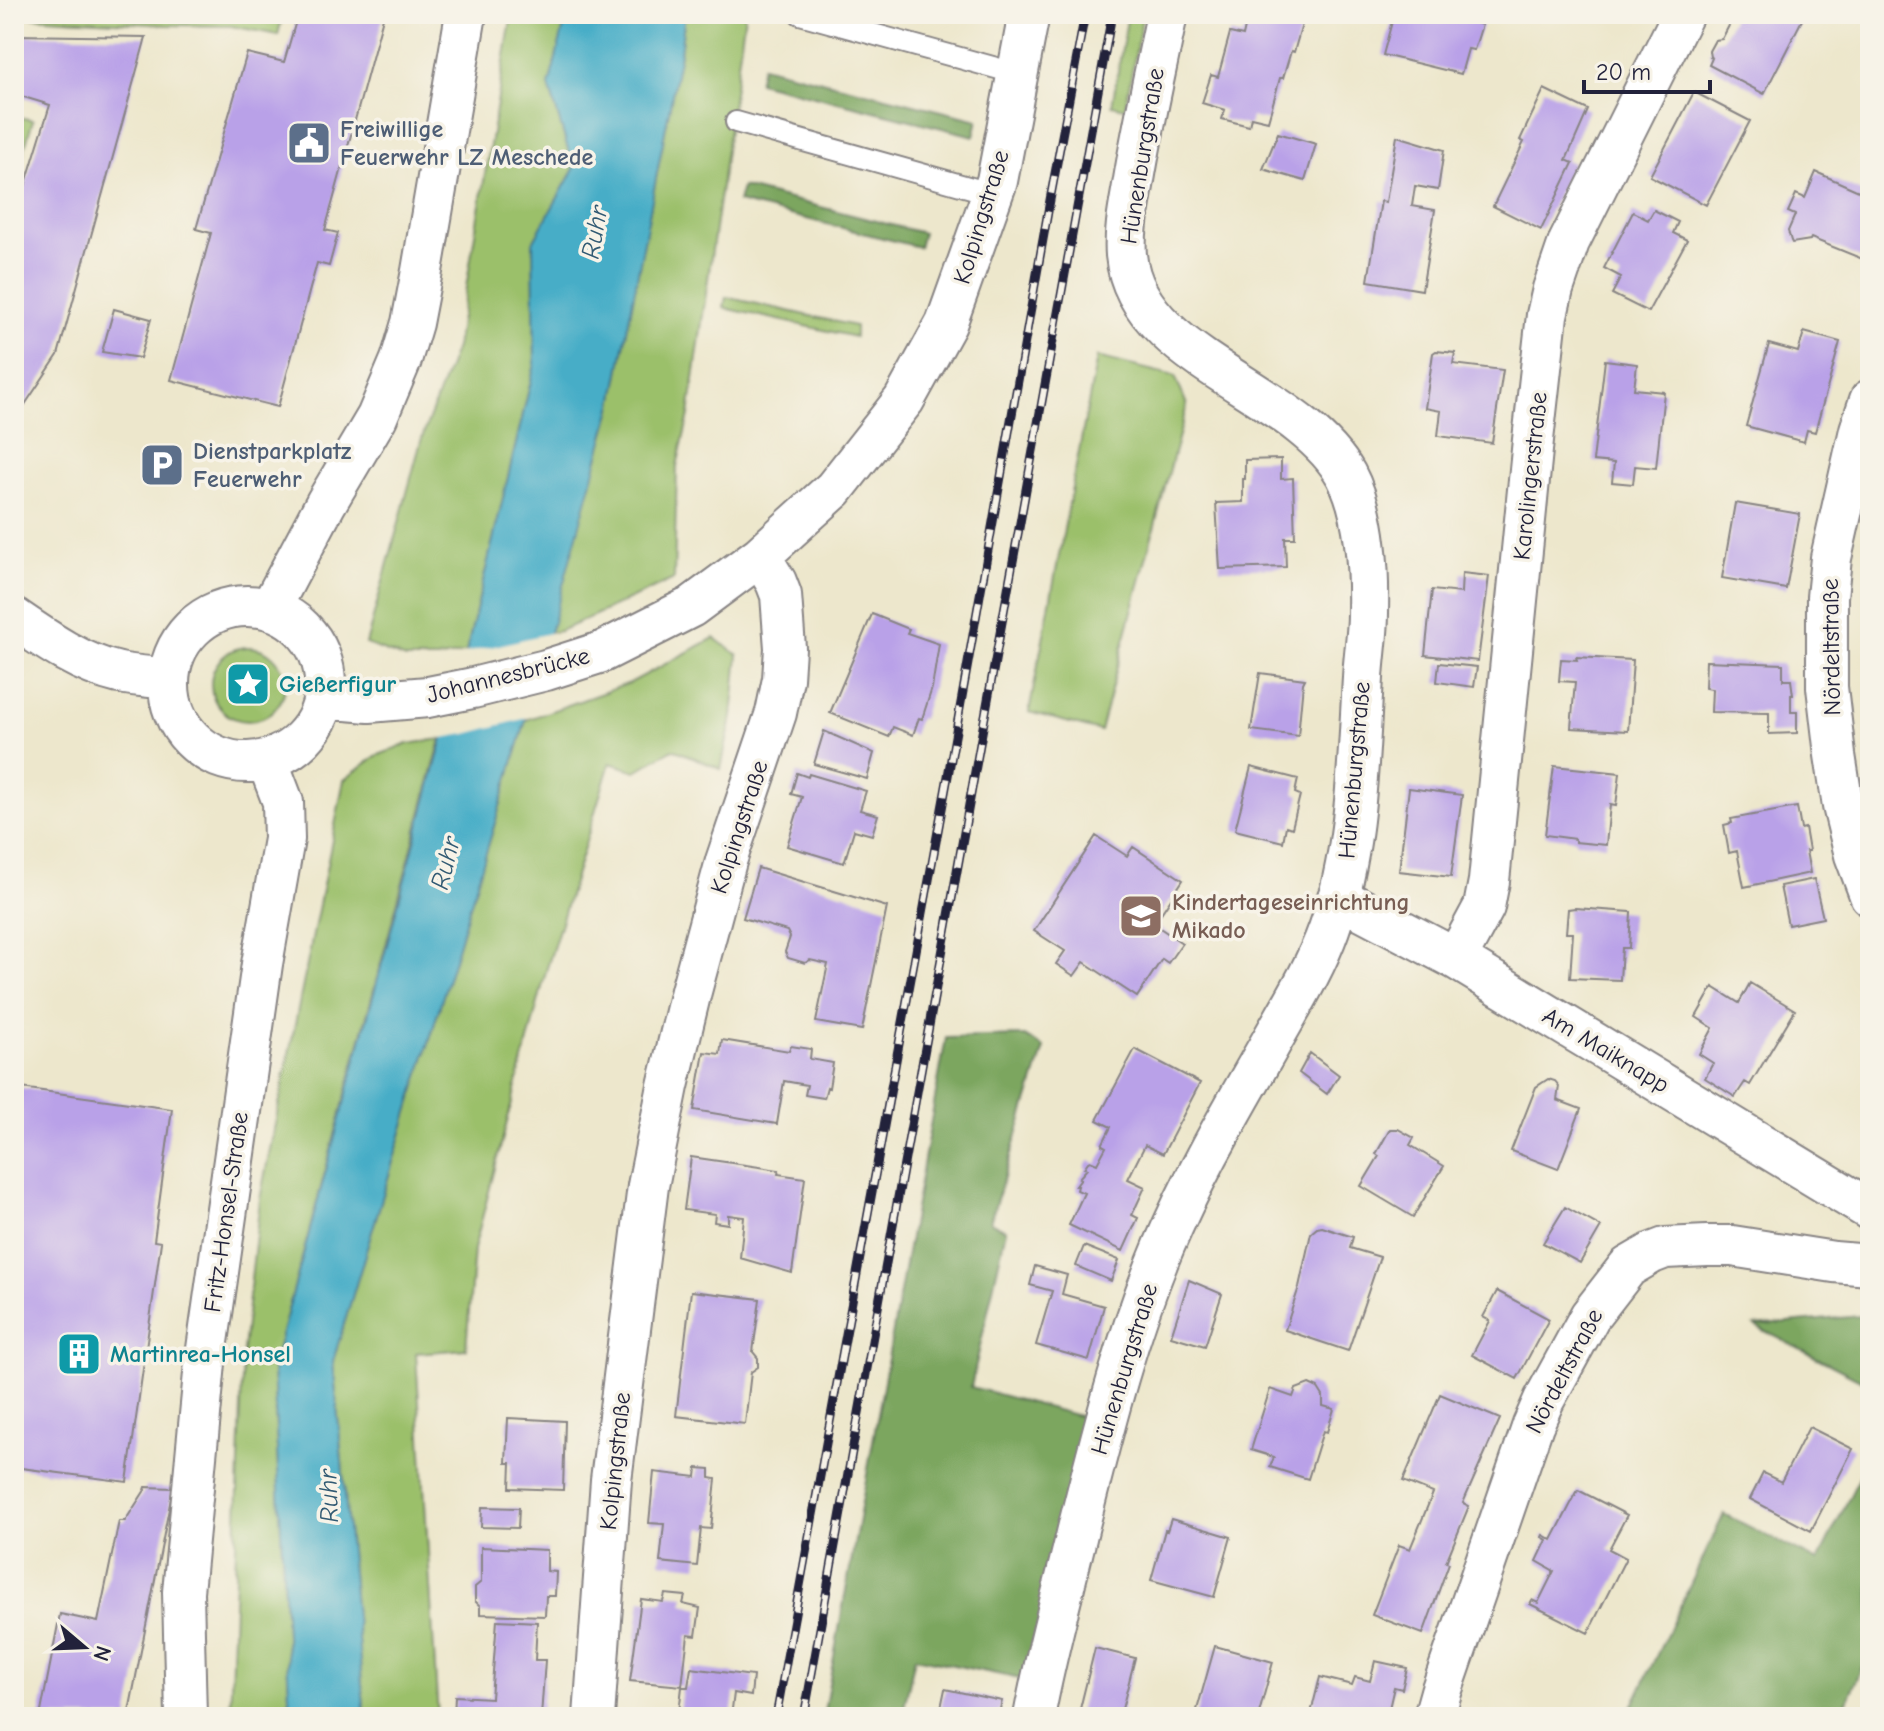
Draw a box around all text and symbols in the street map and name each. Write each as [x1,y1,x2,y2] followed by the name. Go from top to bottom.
[1584,44,1710,94] scale bar
[1596,58,1651,86] text: 20 m
[1114,66,1170,246] street label: Hünenburgstraße
[340,115,593,171] place label: Freiwillige Feuerwehr LZ Meschede
[285,119,333,167] public building icon: Freiwillige Feuerwehr LZ Meschede
[947,147,1015,287] street label: Kolpingstraße
[576,202,615,261] water label: Ruhr
[1507,391,1553,561] street label: Karolingerstraße
[193,437,352,493] place label: Dienstparkplatz Feuerwehr
[138,441,186,489] parking icon: Dienstparkplatz Feuerwehr
[1816,578,1846,716] street label: Nördeltstraße
[424,641,592,709] street label: Johannesbrücke
[224,660,272,708] place icon: Gießerfigur
[279,670,397,698] place label: Gießerfigur
[1332,680,1376,860] street label: Hünenburgstraße
[704,757,774,897] street label: Kolpingstraße
[425,832,467,893] water label: Ruhr
[1172,888,1410,944] place label: Kindertageseinrichtung Mikado
[1117,892,1165,940] school or university icon: Kindertageseinrichtung Mikado
[1538,1001,1674,1099] street label: Am Maiknapp
[198,1110,254,1314] street label: Fritz-Honsel-Straße
[1085,1280,1163,1458] street label: Hünenburgstraße
[1519,1304,1609,1438] street label: Nördeltstraße
[55,1330,103,1378] building icon: Martinrea-Honsel
[110,1340,291,1368] place label: Martinrea-Honsel
[594,1391,636,1531] street label: Kolpingstraße
[313,1467,345,1523] water label: Ruhr
[44,1607,124,1687] north arrow
[87,1642,117,1664] text: N

